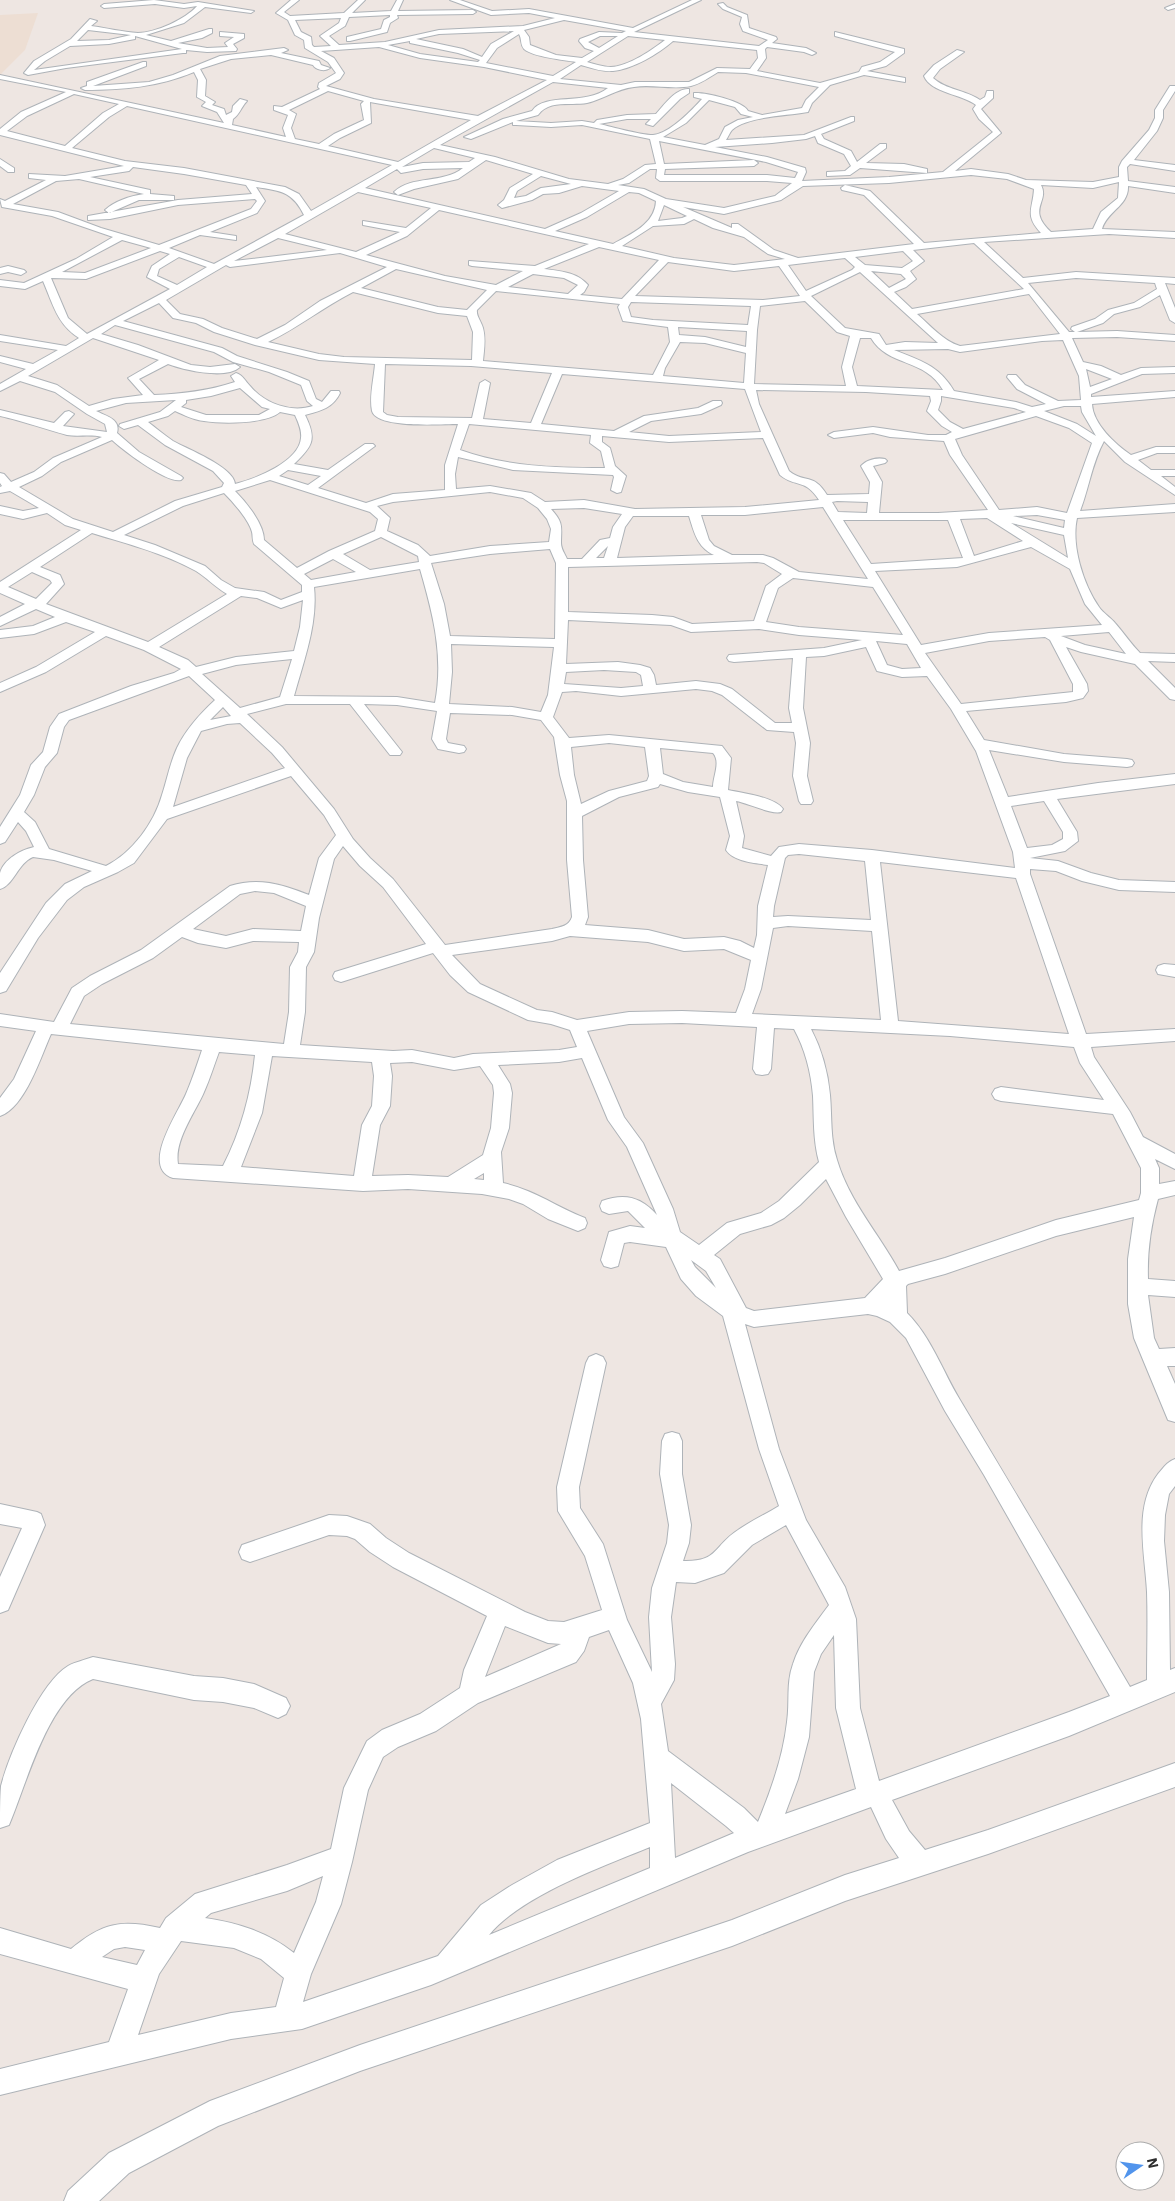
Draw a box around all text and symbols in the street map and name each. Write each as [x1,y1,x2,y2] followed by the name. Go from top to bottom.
[1115,2141,1165,2191] north arrow
[1143,2156,1163,2170] text: N

